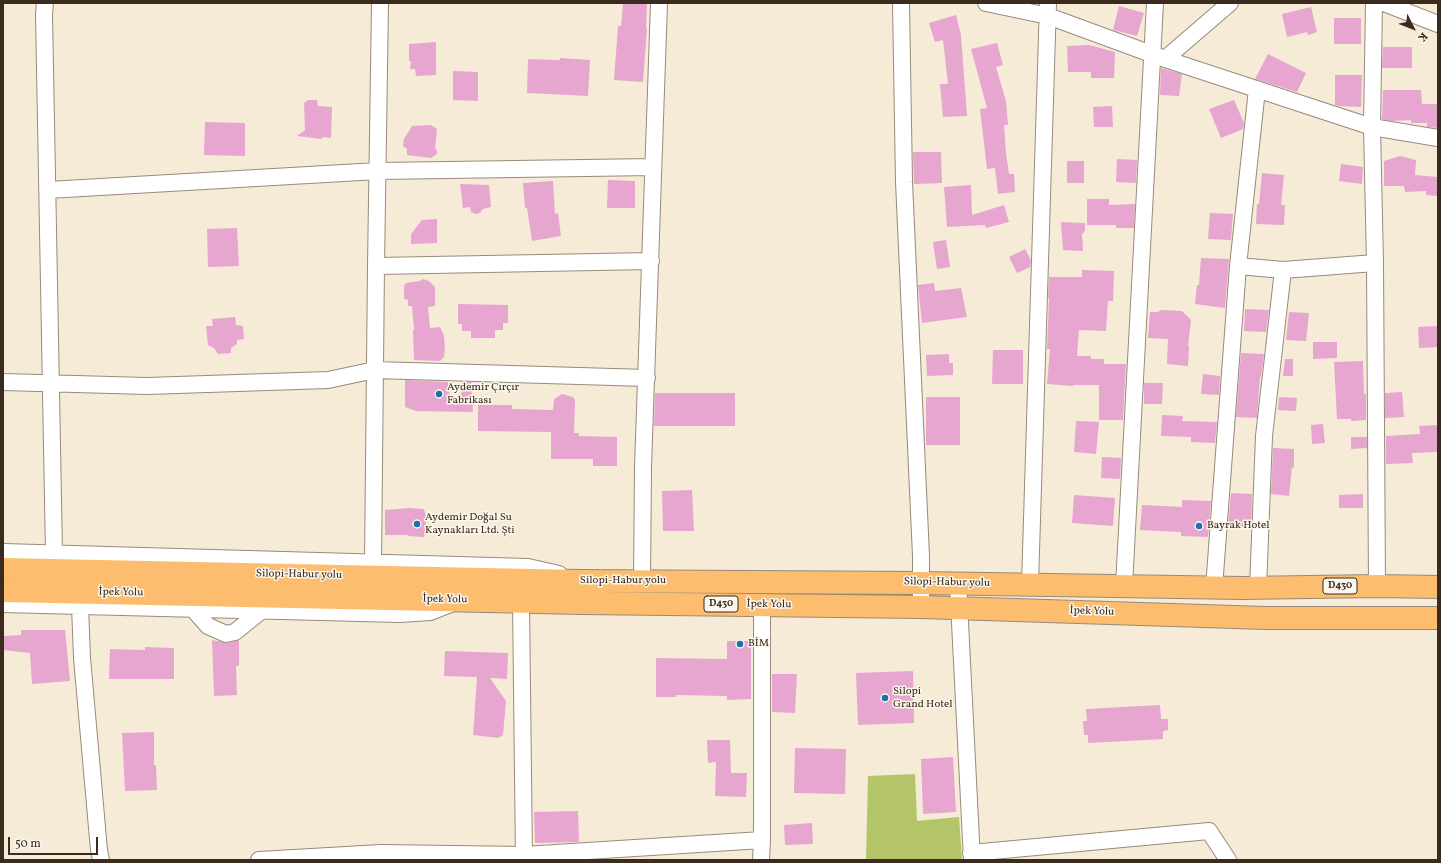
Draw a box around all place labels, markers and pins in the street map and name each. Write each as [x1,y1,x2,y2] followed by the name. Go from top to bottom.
[447,381,519,407] place label: Aydemir Çırçır Fabrikası
[434,389,444,399] marker: Aydemir Çırçır Fabrikası
[425,511,515,537] place label: Aydemir Doğal Su Kaynakları Ltd. Şti
[412,519,422,529] marker: Aydemir Doğal Su Kaynakları Ltd. Şti
[1207,519,1270,533] place label: Bayrak Hotel
[1194,521,1204,531] marker: Bayrak Hotel
[748,637,769,651] place label: BİM
[735,639,745,649] marker: BİM
[893,685,952,711] place label: Silopi Grand Hotel
[880,693,890,703] marker: Silopi Grand Hotel

